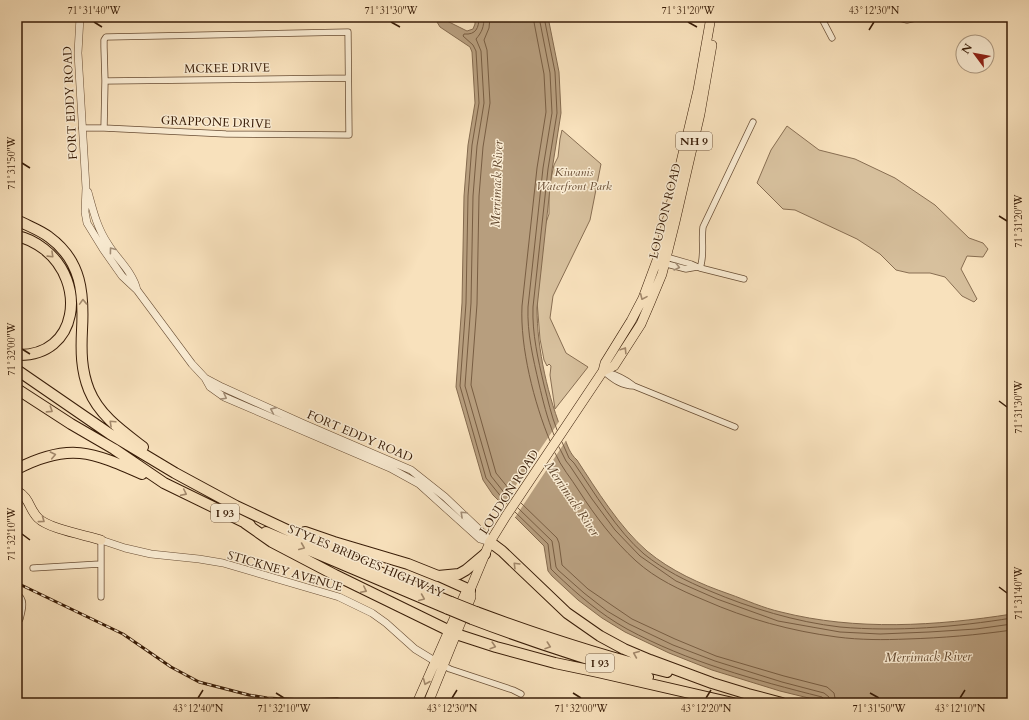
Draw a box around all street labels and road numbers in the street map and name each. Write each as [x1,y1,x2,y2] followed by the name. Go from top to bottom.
[59,46,81,160] street label: FORT EDDY ROAD
[184,59,270,77] street label: MCKEE DRIVE
[161,112,271,132] street label: GRAPPONE DRIVE
[676,132,712,150] road number: NH 9
[645,161,685,260] street label: LOUDON ROAD
[305,406,416,466] street label: FORT EDDY ROAD
[476,446,543,537] street label: LOUDON ROAD
[211,504,239,522] road number: I 93
[285,521,447,601] street label: STYLES BRIDGES HIGHWAY
[226,547,344,595] street label: STICKNEY AVENUE
[586,654,614,672] road number: I 93

